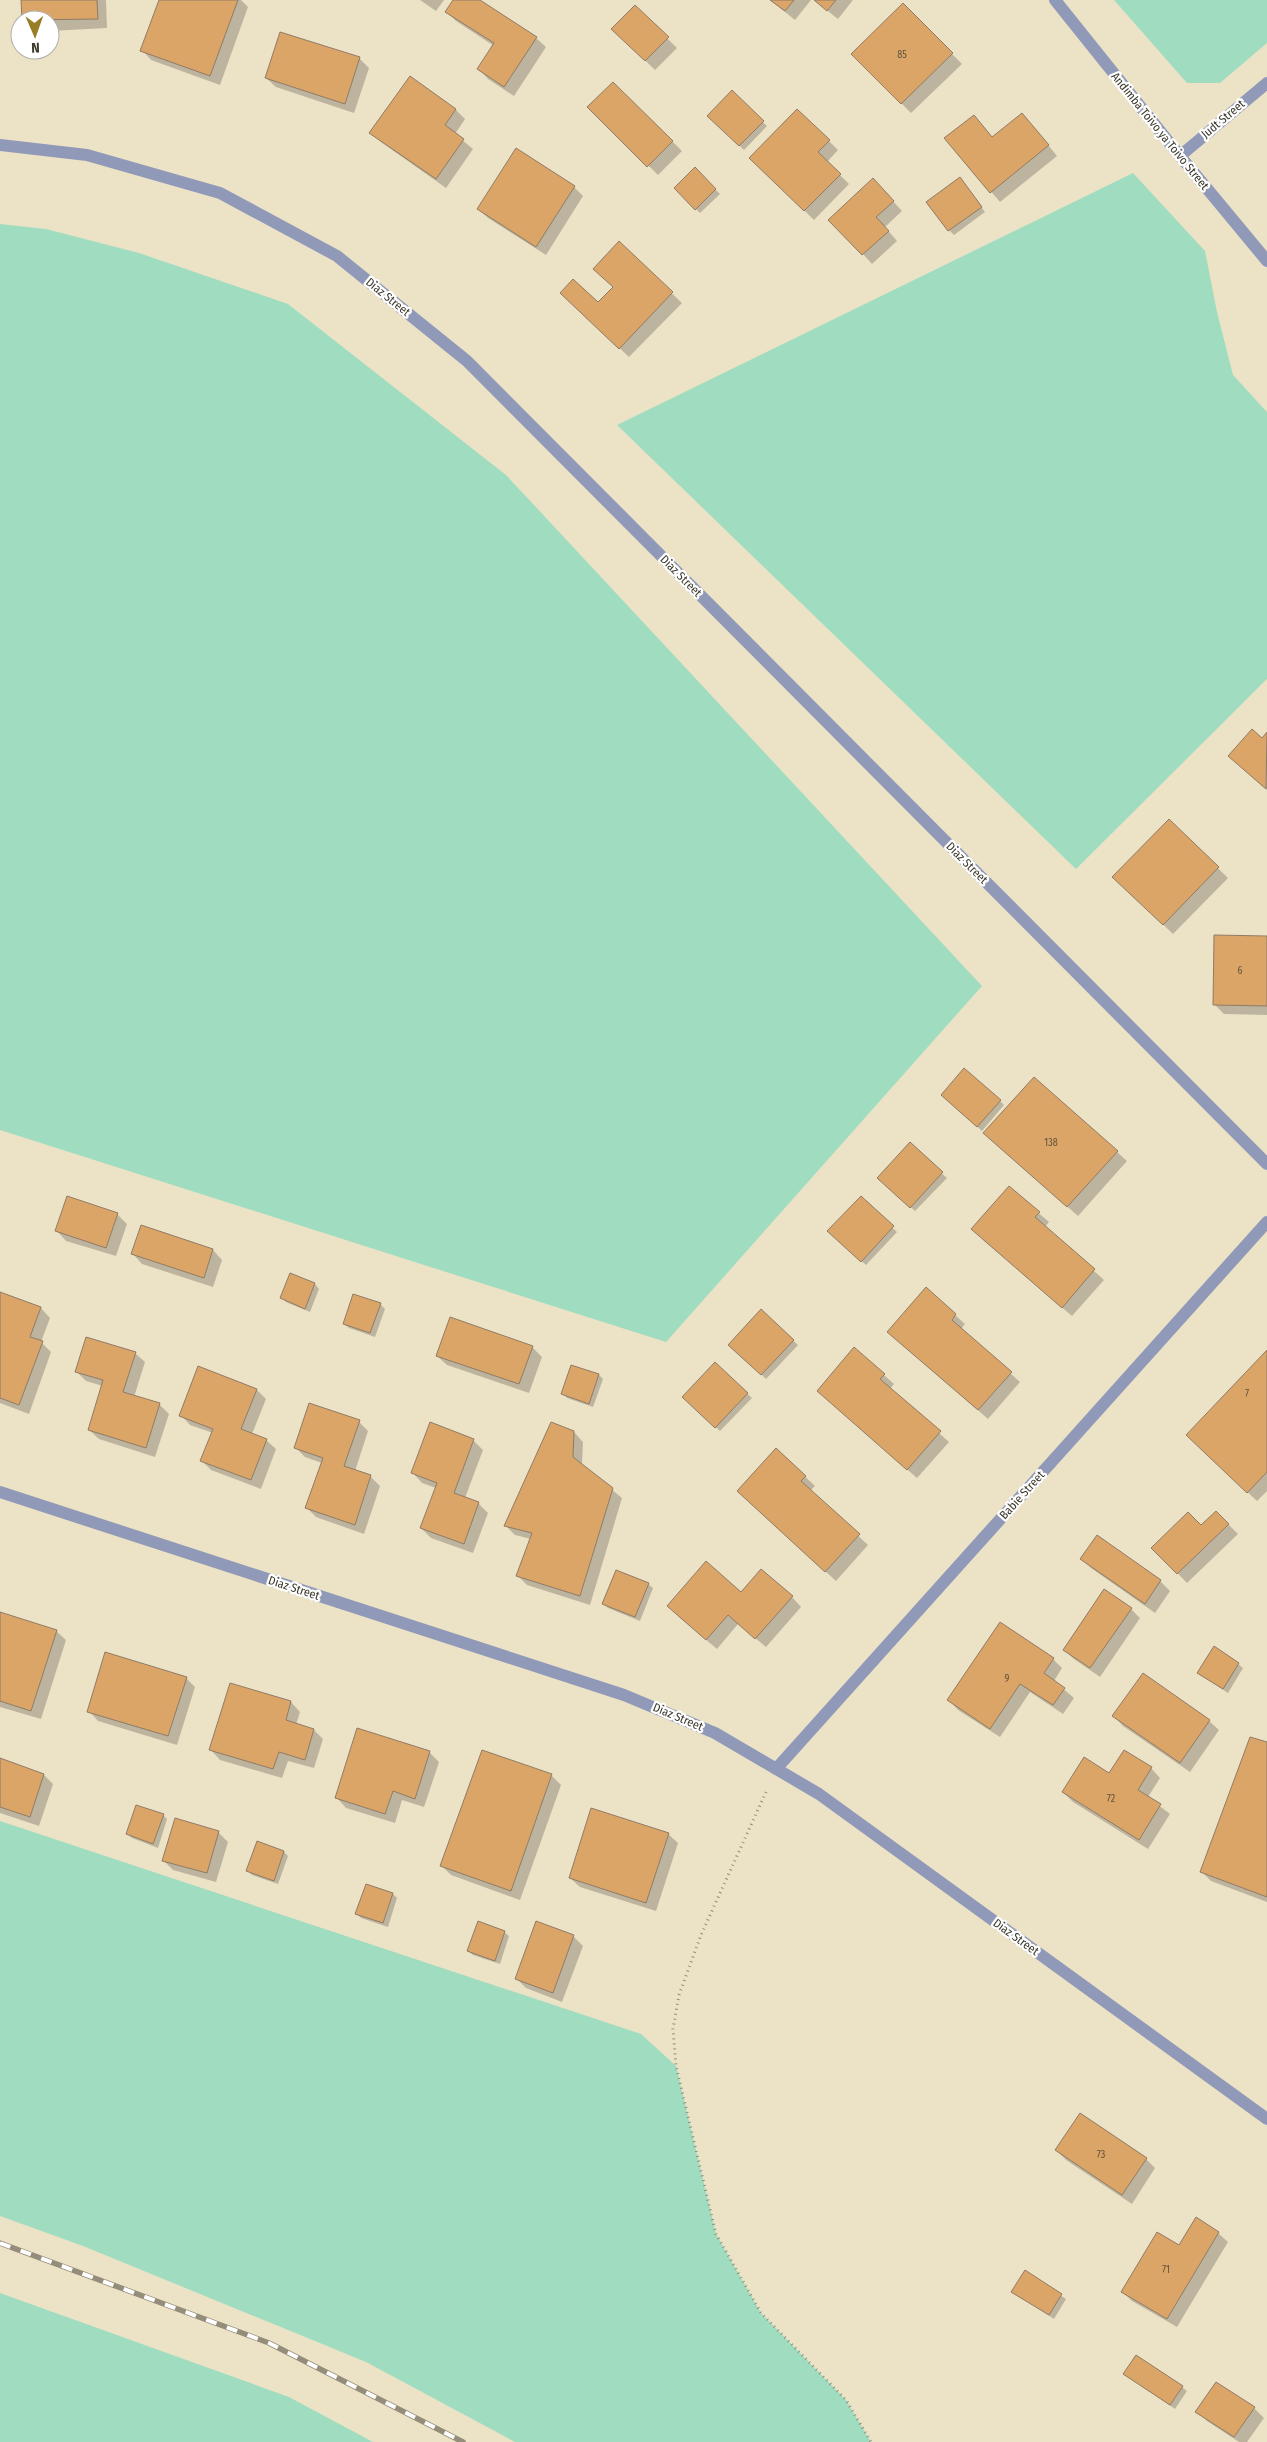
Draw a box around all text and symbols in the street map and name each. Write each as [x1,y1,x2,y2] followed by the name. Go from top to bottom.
[10,10,60,60] north arrow
[31,39,40,56] text: N
[897,49,907,61] house number: 85
[1108,69,1212,193] street label: Andimba Toivo ya Toivo Street
[1198,97,1248,141] street label: Judt Street
[363,275,413,319] street label: Diaz Street
[657,552,705,600] street label: Diaz Street
[943,839,991,887] street label: Diaz Street
[1238,965,1243,977] house number: 6
[1044,1137,1058,1149] house number: 138
[1245,1388,1249,1400] house number: 7
[997,1468,1047,1522] street label: Babie Street
[267,1573,321,1603] street label: Diaz Street
[1005,1673,1010,1685] house number: 9
[651,1700,705,1734] street label: Diaz Street
[1107,1793,1116,1805] house number: 72
[990,1916,1042,1958] street label: Diaz Street
[1097,2149,1106,2161] house number: 73
[1162,2264,1170,2276] house number: 71

